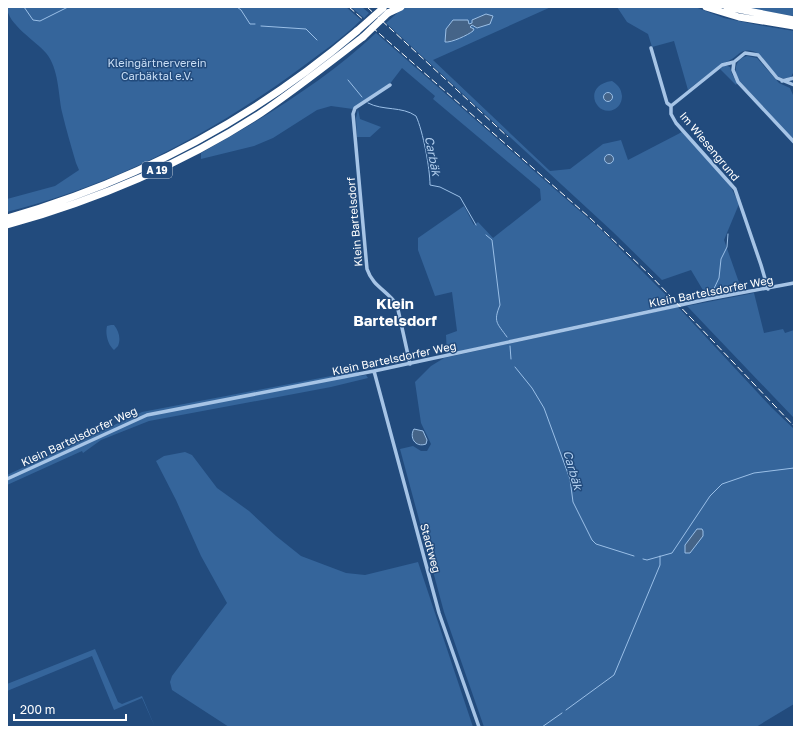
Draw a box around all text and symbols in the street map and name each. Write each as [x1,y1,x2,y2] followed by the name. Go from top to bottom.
[107,56,207,82] park label: Kleingärtnerverein Carbäktal e.V.
[677,109,743,183] street label: Im Wiesengrund
[422,135,444,179] water label: Carbäk
[142,162,172,178] road number: A 19
[344,177,364,267] street label: Klein Bartelsdorf
[648,273,774,309] street label: Klein Bartelsdorfer Weg
[353,294,437,329] district label: Klein Bartelsdorf
[331,338,457,378] street label: Klein Bartelsdorfer Weg
[19,403,139,469] street label: Klein Bartelsdorfer Weg
[560,448,586,493] water label: Carbäk
[418,522,444,574] street label: Stadtweg
[14,696,126,722] scale bar
[20,702,55,717] text: 200 m

